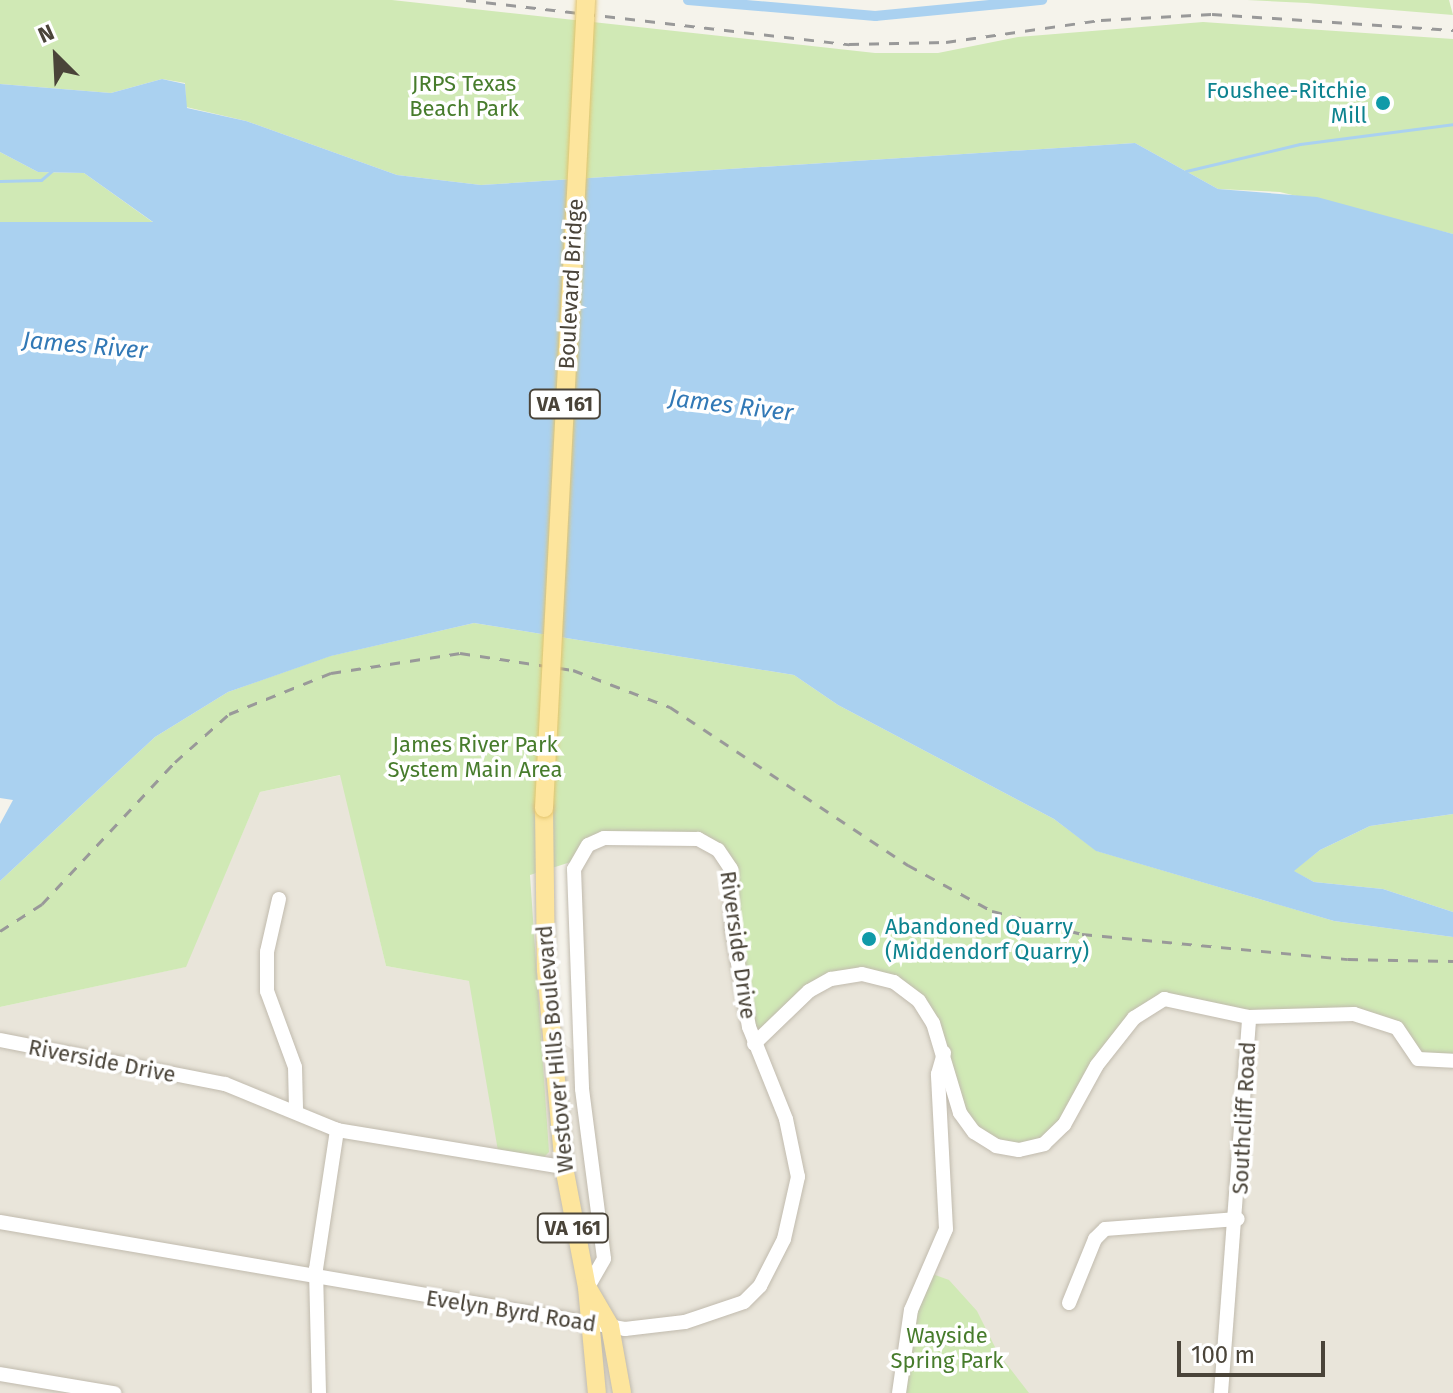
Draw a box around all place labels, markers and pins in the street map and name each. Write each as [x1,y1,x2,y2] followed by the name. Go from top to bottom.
[1207,77,1367,128] place label: Foushee-Ritchie Mill
[1374,94,1392,112] marker: Foushee-Ritchie Mill
[885,913,1089,964] place label: Abandoned Quarry (Middendorf Quarry)
[860,930,878,948] marker: Abandoned Quarry (Middendorf Quarry)

